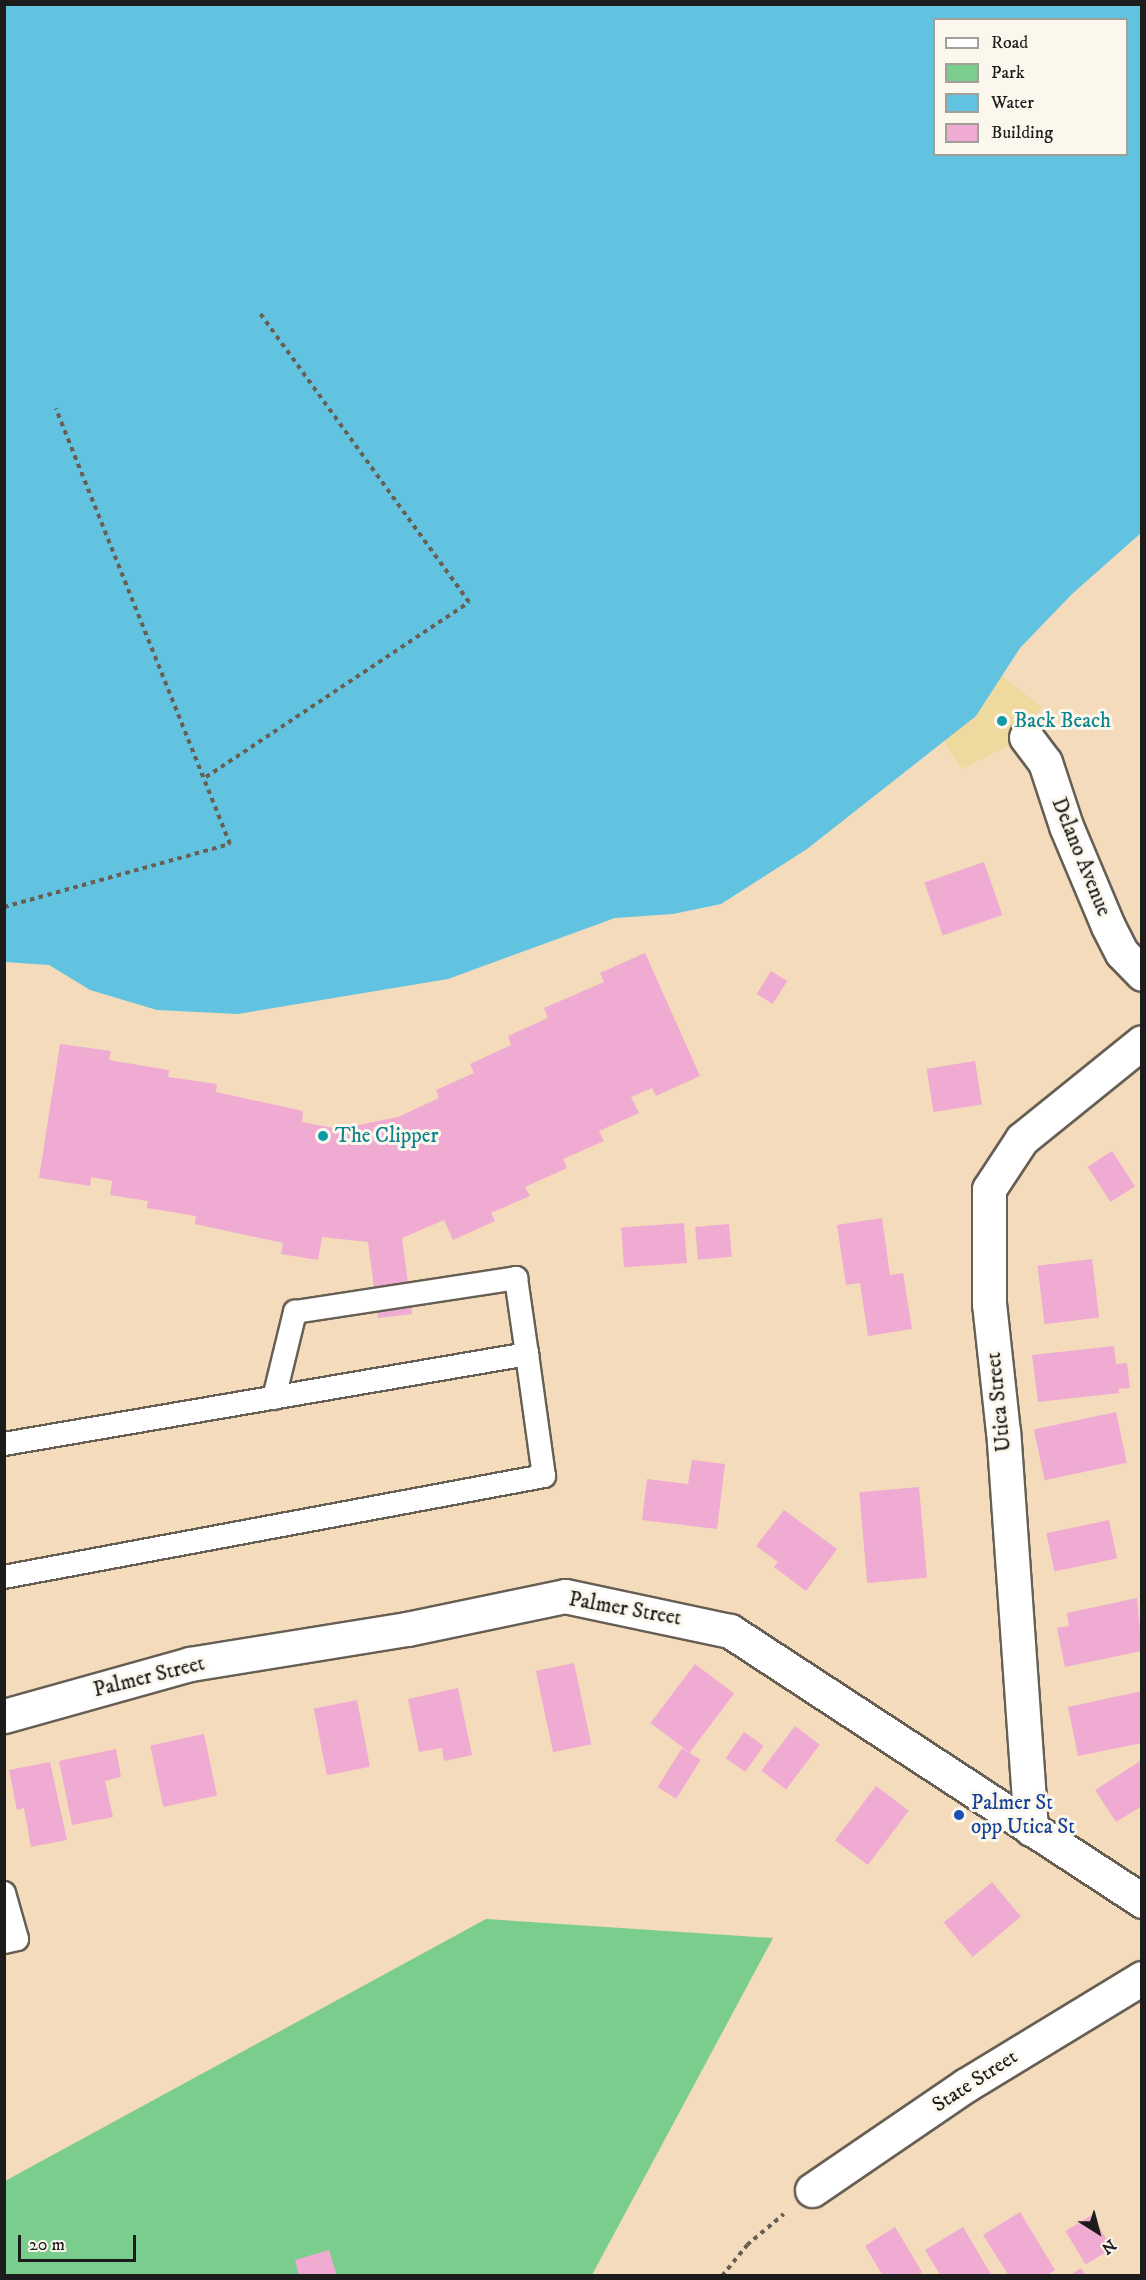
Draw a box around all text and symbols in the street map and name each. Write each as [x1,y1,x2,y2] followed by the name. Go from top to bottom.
[933,18,1128,156] legend
[991,32,1028,54] text: Road
[991,62,1025,84] text: Park
[991,92,1034,114] text: Water
[991,122,1053,144] text: Building
[1014,708,1111,734] place label: Back Beach
[995,714,1009,728] marker: Back Beach
[1046,794,1116,920] street label: Delano Avenue
[335,1123,438,1149] place label: The Clipper
[316,1129,330,1143] marker: The Clipper
[981,1351,1017,1453] street label: Utica Street
[567,1587,683,1631] street label: Palmer Street
[91,1651,207,1703] street label: Palmer Street
[971,1790,1075,1840] place label: Palmer St opp Utica St
[952,1808,966,1822] marker: Palmer St opp Utica St
[928,2044,1022,2118] street label: State Street
[1068,2202,1128,2262] north arrow
[21,2223,140,2261] scale bar
[29,2234,65,2256] text: 20 m
[1097,2235,1120,2259] text: N

